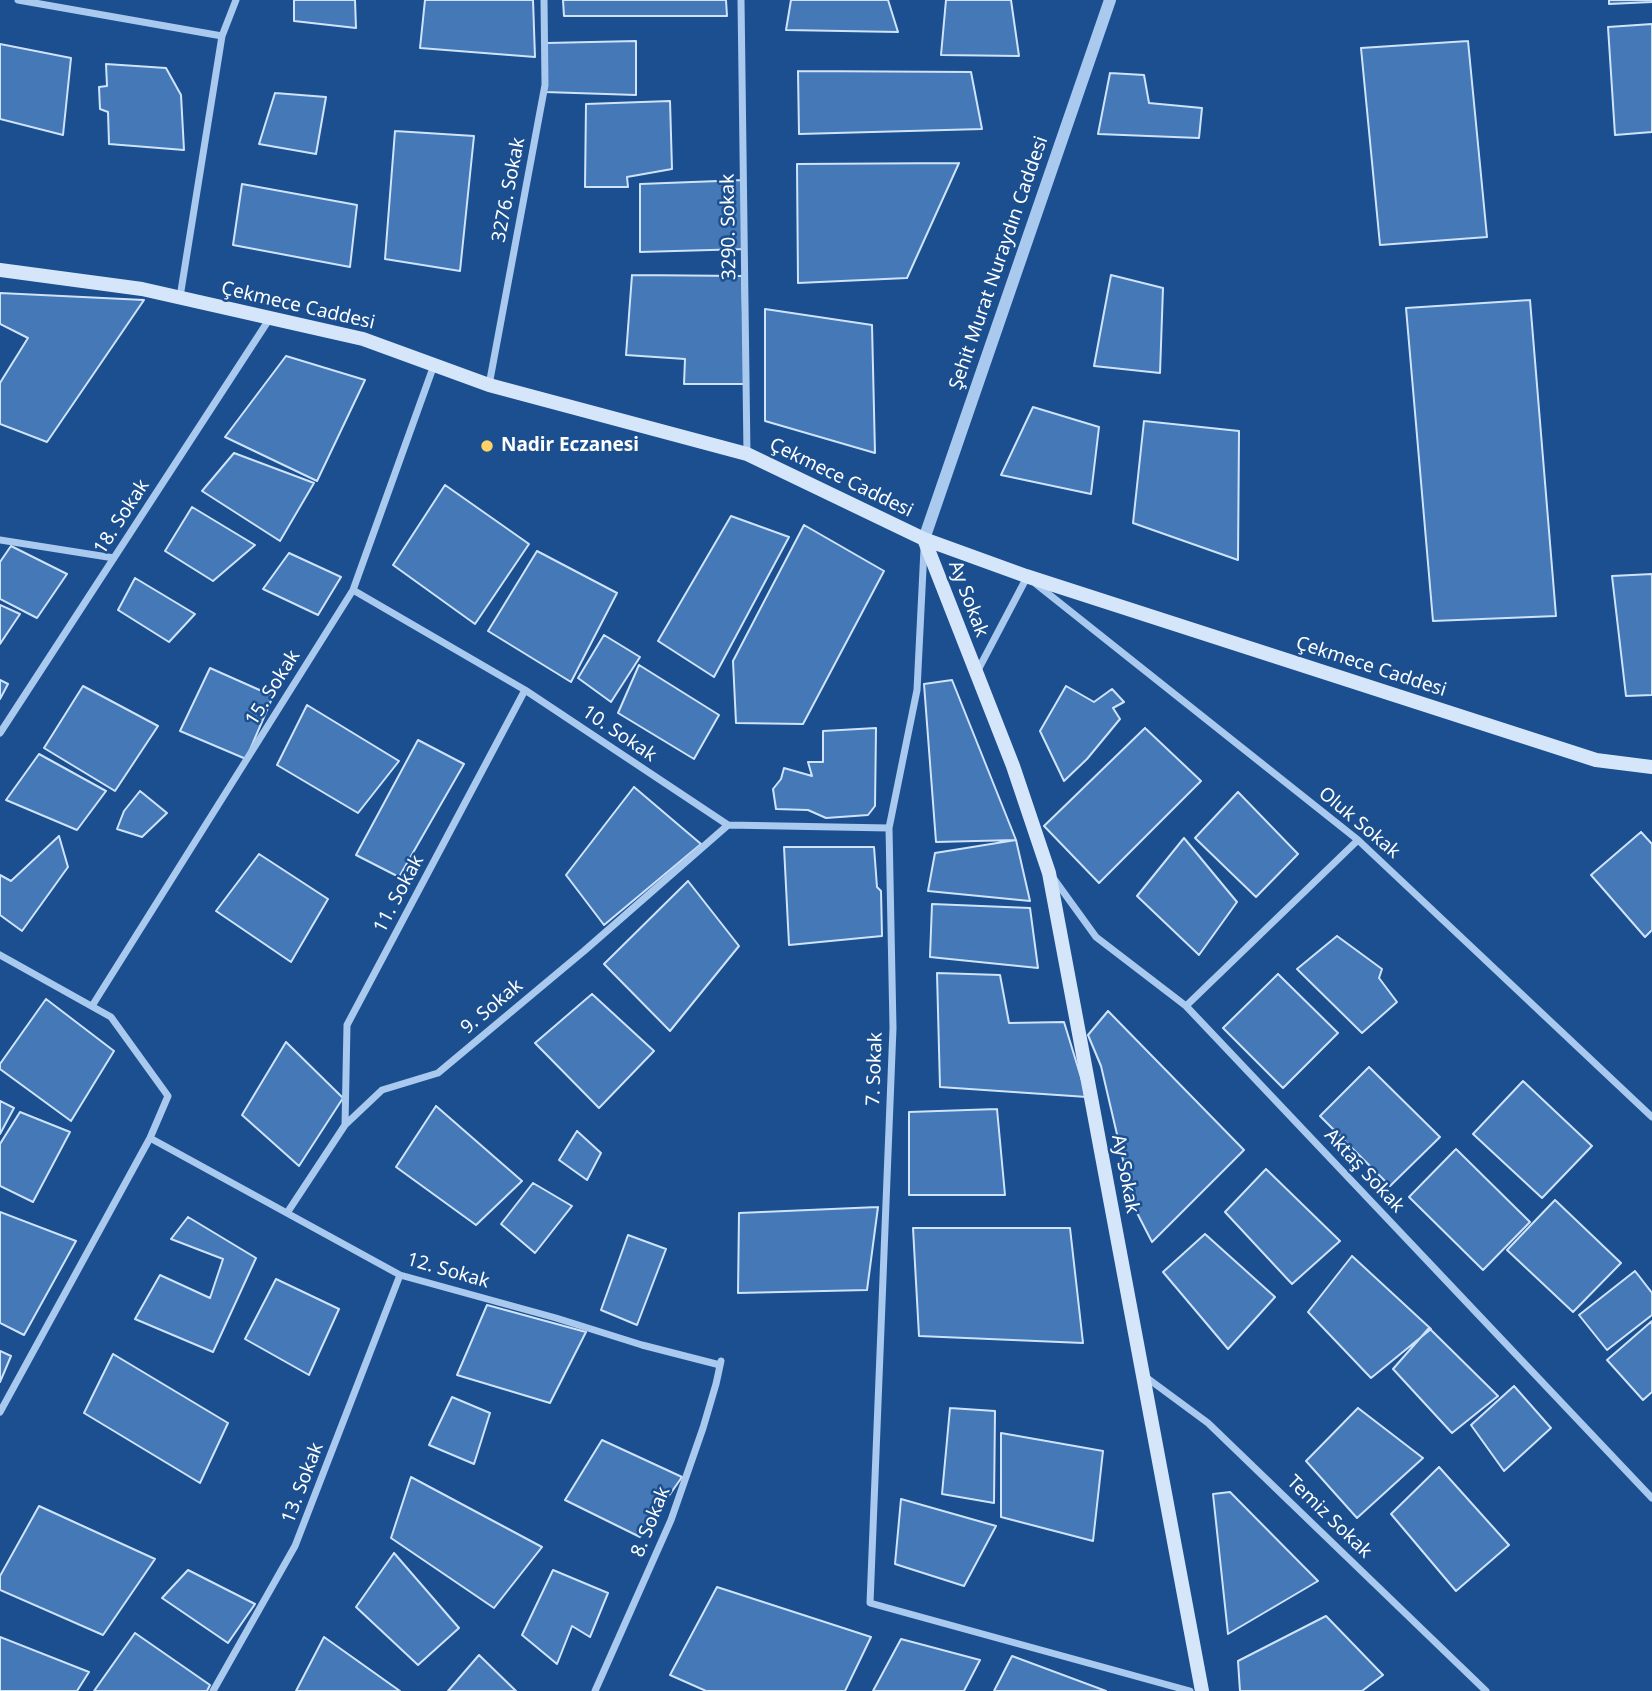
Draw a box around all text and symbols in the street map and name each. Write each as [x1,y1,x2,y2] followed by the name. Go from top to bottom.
[945,133,1053,393] street label: Şehit Murat Nuraydın Caddesi
[488,136,530,244] street label: 3276. Sokak
[717,174,741,280] street label: 3290. Sokak
[219,277,377,335] street label: Çekmece Caddesi
[765,433,917,523] street label: Çekmece Caddesi
[501,435,639,457] place label: Nadir Eczanesi
[479,438,495,454] marker: Nadir Eczanesi
[89,475,155,559] street label: 18. Sokak
[943,558,993,640] street label: Ay Sokak
[1293,632,1449,702] street label: Çekmece Caddesi
[241,646,305,730] street label: 15. Sokak
[578,701,660,767] street label: 10. Sokak
[1314,782,1404,864] street label: Oluk Sokak
[369,851,429,937] street label: 11. Sokak
[456,975,528,1039] street label: 9. Sokak
[862,1032,888,1106] street label: 7. Sokak
[1319,1124,1409,1218] street label: Aktaş Sokak
[1106,1133,1144,1215] street label: Ay Sokak
[404,1248,492,1294] street label: 12. Sokak
[277,1439,329,1527] street label: 13. Sokak
[1282,1471,1376,1563] street label: Temiz Sokak
[627,1484,675,1560] street label: 8. Sokak

